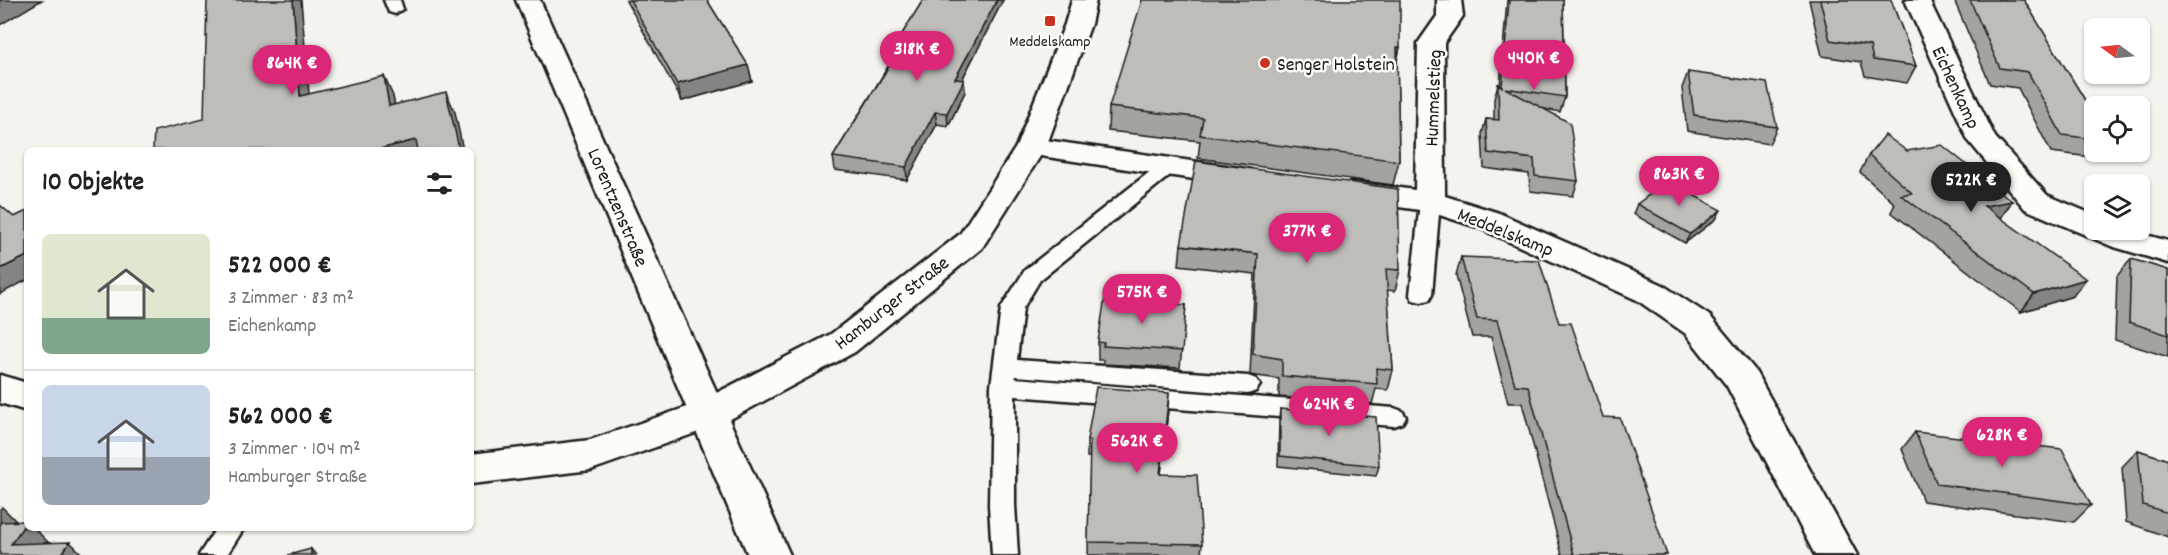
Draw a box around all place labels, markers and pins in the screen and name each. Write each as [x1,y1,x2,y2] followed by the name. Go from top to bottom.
[1043,14,1057,28] marker: Meddelskamp
[868,31,966,82] pin: 318K €
[1009,31,1091,54] place label: Meddelskamp
[1485,40,1583,91] pin: 440K €
[243,45,341,96] pin: 864K €
[1277,52,1395,80] place label: Senger Holstein
[1258,56,1272,70] marker: Senger Holstein
[1630,156,1728,207] pin: 863K €
[1922,162,2020,213] pin: 522K €
[1258,213,1356,264] pin: 377K €
[1093,274,1191,325] pin: 575K €
[1280,386,1378,437] pin: 624K €
[1953,417,2051,468] pin: 628K €
[1088,423,1186,474] pin: 562K €

